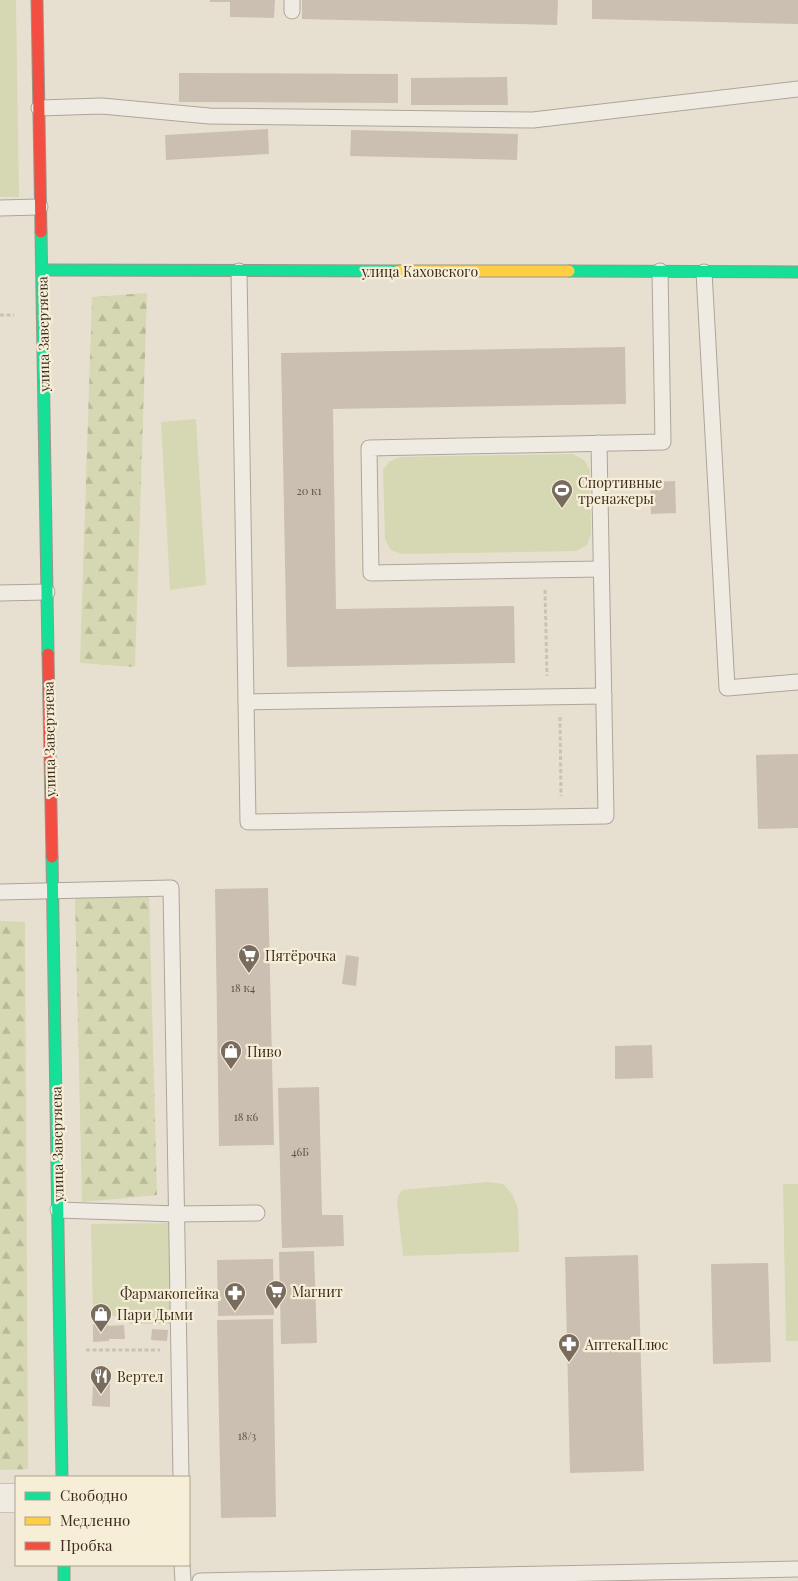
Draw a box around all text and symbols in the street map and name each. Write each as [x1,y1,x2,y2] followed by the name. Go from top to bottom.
[361,262,479,281] street label: улица Каховского
[32,276,54,393] street label: улица Завертяева
[578,473,662,508] place label: Спортивные тренажеры
[550,478,574,509] sports icon: Спортивные тренажеры
[297,483,321,498] house number: 20 к1
[38,681,60,798] street label: улица Завертяева
[237,943,261,974] supermarket icon: Пятёрочка
[265,946,336,965] place label: Пятёрочка
[231,980,256,995] house number: 18 к4
[219,1039,243,1070] shop icon: Пиво
[247,1042,282,1061] place label: Пиво
[46,1086,68,1203] street label: улица Завертяева
[234,1109,259,1124] house number: 18 к6
[291,1144,309,1159] house number: 46Б
[264,1279,288,1310] supermarket icon: Магнит
[223,1281,247,1312] pharmacy icon: Фармакопейка
[292,1282,343,1301] place label: Магнит
[120,1284,219,1303] place label: Фармакопейка
[89,1302,113,1333] shop icon: Пари Дыми
[117,1305,193,1324] place label: Пари Дыми
[557,1332,581,1363] pharmacy icon: АптекаПлюс
[584,1335,669,1354] place label: АптекаПлюс
[89,1364,113,1395] restaurant icon: Вертел
[117,1367,163,1386] place label: Вертел
[238,1428,256,1443] house number: 18/3
[15,1476,190,1566] legend
[60,1485,128,1505] text: Свободно
[60,1510,130,1530] text: Медленно
[60,1535,113,1555] text: Пробка

